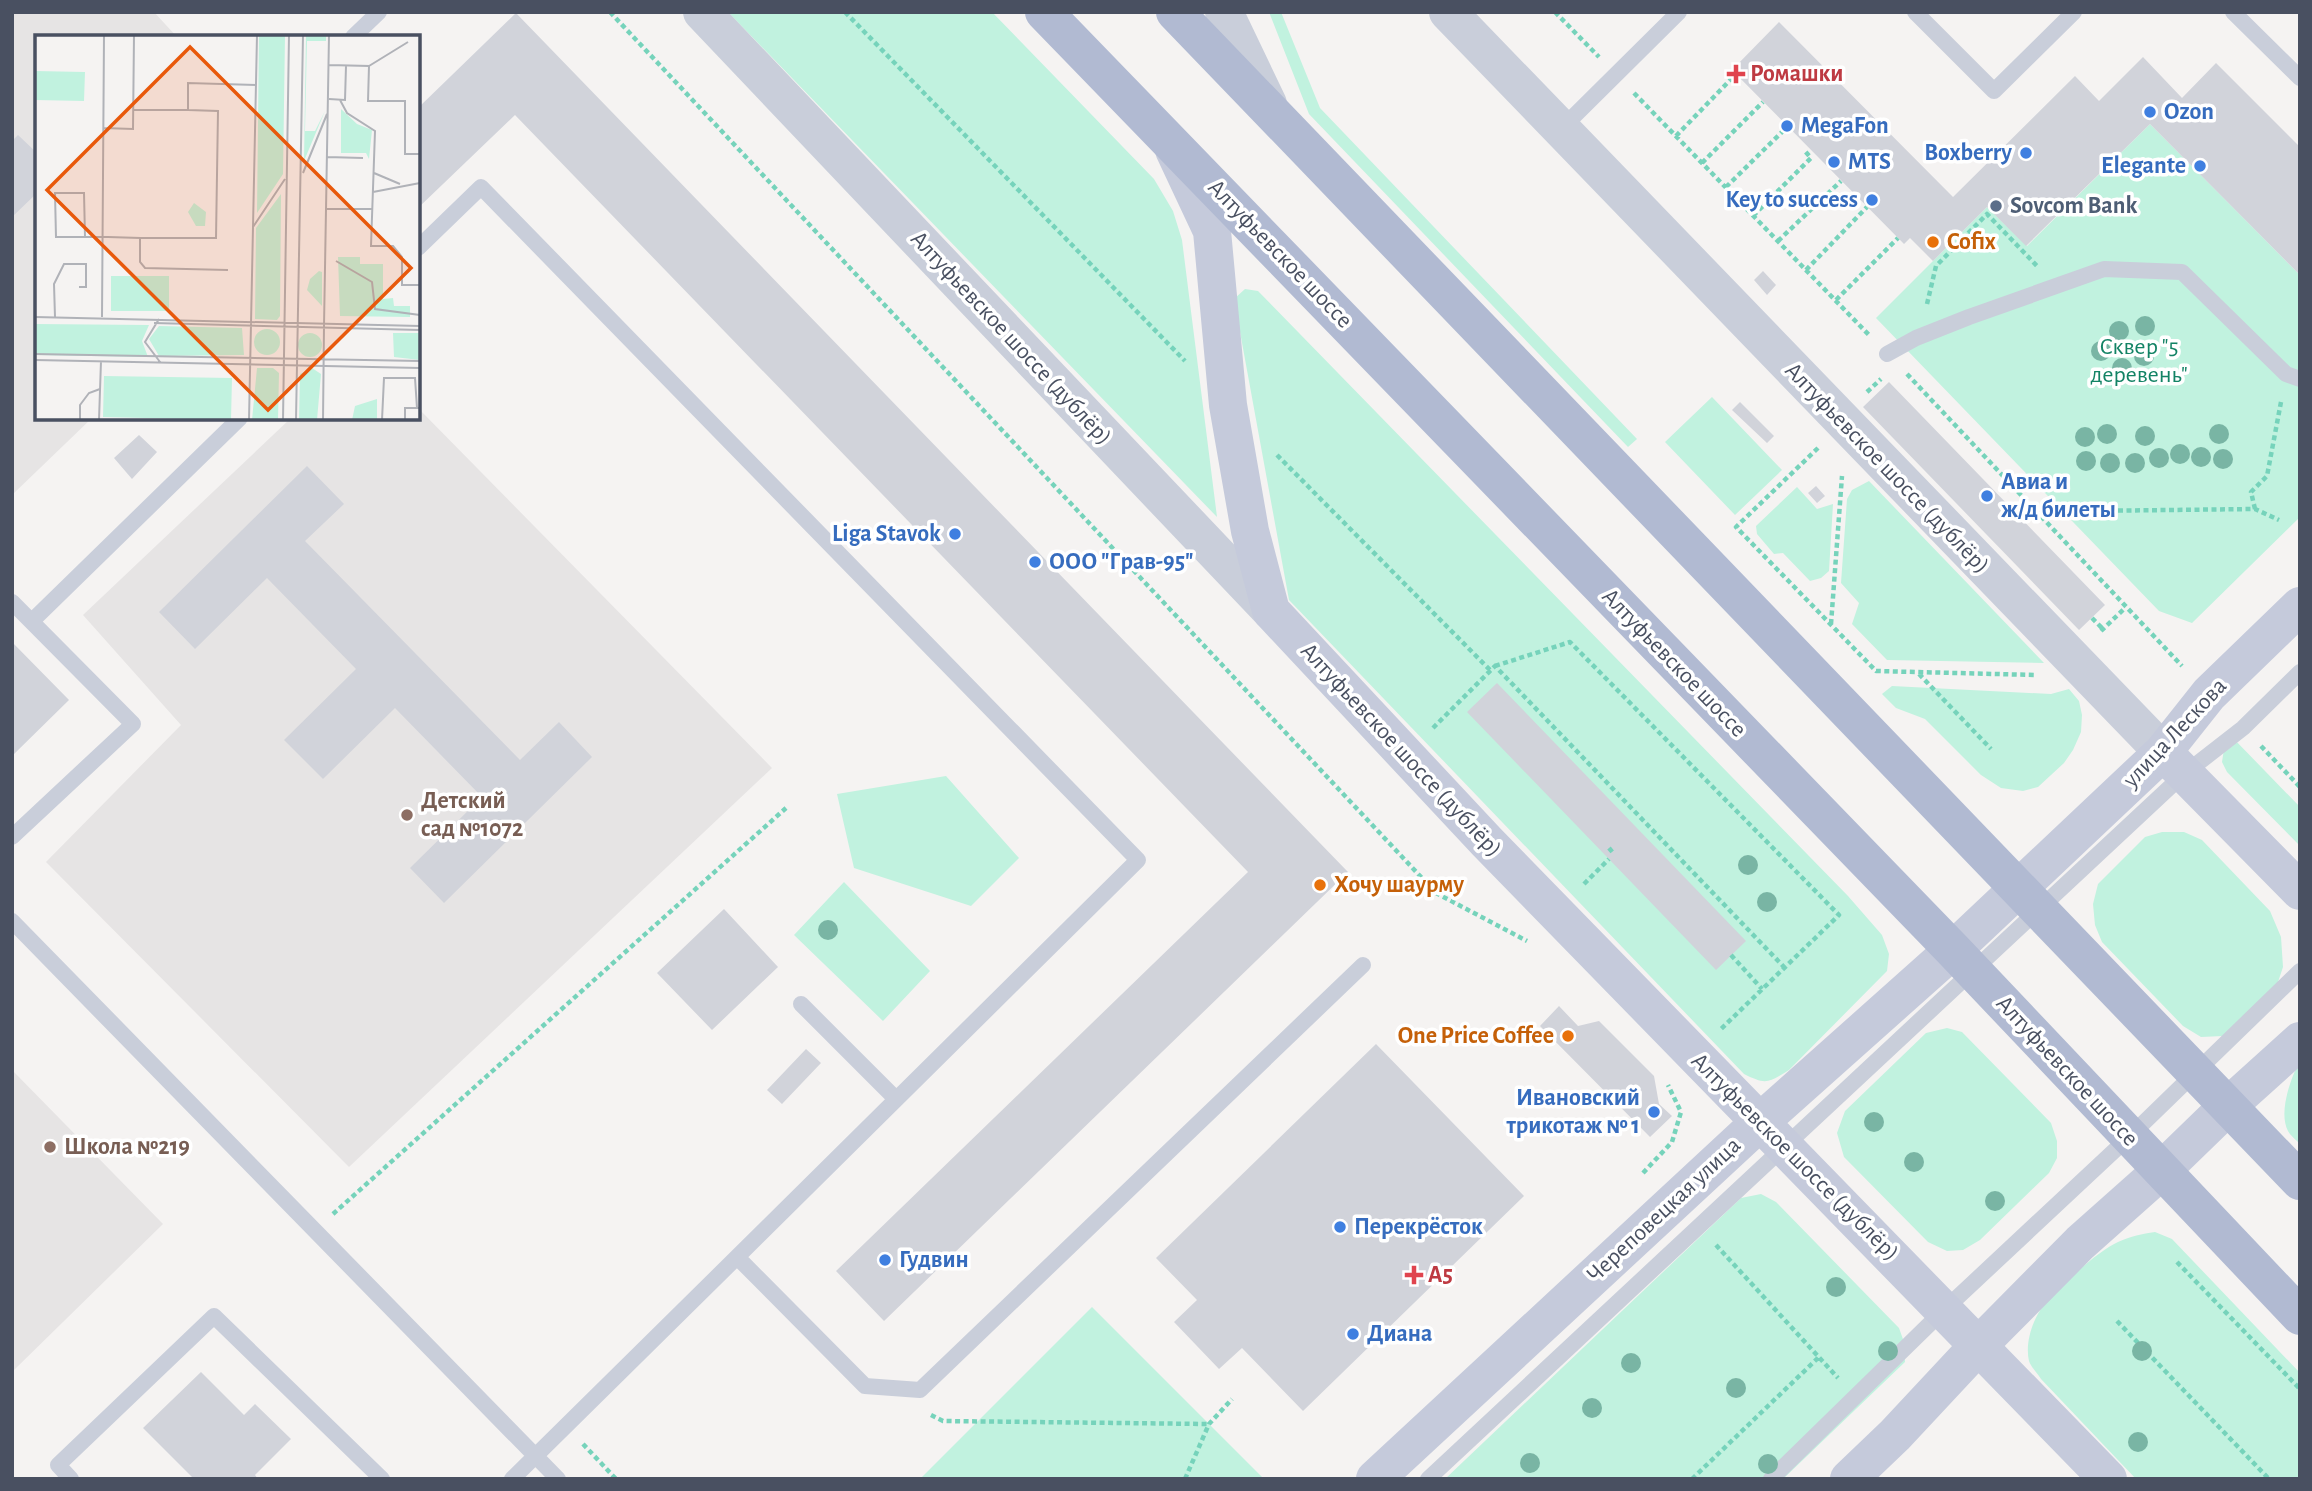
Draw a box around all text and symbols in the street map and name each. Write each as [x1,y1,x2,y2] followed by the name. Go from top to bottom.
[35,35,420,420] inset map
[1750,62,1844,86] place label: Ромашки
[1728,66,1744,82] marker: Ромашки
[2164,100,2214,124] place label: Ozon
[2142,104,2158,120] marker: Ozon
[1801,114,1889,138] place label: MegaFon
[1779,118,1795,134] marker: MegaFon
[1924,141,2012,165] place label: Boxberry
[2018,145,2034,161] marker: Boxberry
[1848,150,1891,174] place label: MTS
[1826,154,1842,170] marker: MTS
[2101,154,2186,178] place label: Elegante
[2192,158,2208,174] marker: Elegante
[1203,175,1357,333] street label: Алтуфьевское шоссе
[1725,188,1858,212] place label: Key to success
[1864,192,1880,208] marker: Key to success
[2010,194,2137,218] place label: Sovcom Bank
[1988,198,2004,214] marker: Sovcom Bank
[906,226,1116,450] street label: Алтуфьевское шоссе (дублёр)
[1947,230,1996,254] place label: Cofix
[1925,234,1941,250] marker: Cofix
[2090,335,2188,387] park label: Сквер "5 деревень"
[1780,358,1994,578] street label: Алтуфьевское шоссе (дублёр)
[2001,470,2116,522] place label: Авиа и ж/д билеты
[1979,488,1995,504] marker: Авиа и ж/д билеты
[832,522,941,546] place label: Liga Stavok
[947,526,963,542] marker: Liga Stavok
[1049,550,1194,574] place label: ООО "Грав-95"
[1027,554,1043,570] marker: ООО "Грав-95"
[1597,584,1751,742] street label: Алтуфьевское шоссе
[1296,638,1506,862] street label: Алтуфьевское шоссе (дублёр)
[2118,674,2231,793] street label: улица Лескова
[421,789,523,841] place label: Детский сад №1072
[399,807,415,823] marker: Детский сад №1072
[1334,873,1464,897] place label: Хочу шаурму
[1312,877,1328,893] marker: Хочу шаурму
[1991,991,2143,1151] street label: Алтуфьевское шоссе
[1398,1024,1554,1048] place label: One Price Coffee
[1560,1028,1576,1044] marker: One Price Coffee
[1687,1049,1903,1265] street label: Алтуфьевское шоссе (дублёр)
[1505,1086,1640,1138] place label: Ивановский трикотаж № 1
[1646,1104,1662,1120] marker: Ивановский трикотаж № 1
[1583,1133,1745,1287] street label: Череповецкая улица
[64,1135,190,1159] place label: Школа №219
[42,1139,58,1155] marker: Школа №219
[1354,1215,1483,1239] place label: Перекрёсток
[1332,1219,1348,1235] marker: Перекрёсток
[899,1248,969,1272] place label: Гудвин
[877,1252,893,1268] marker: Гудвин
[1428,1263,1453,1287] place label: A5
[1406,1267,1422,1283] marker: A5
[1367,1322,1432,1346] place label: Диана
[1345,1326,1361,1342] marker: Диана

